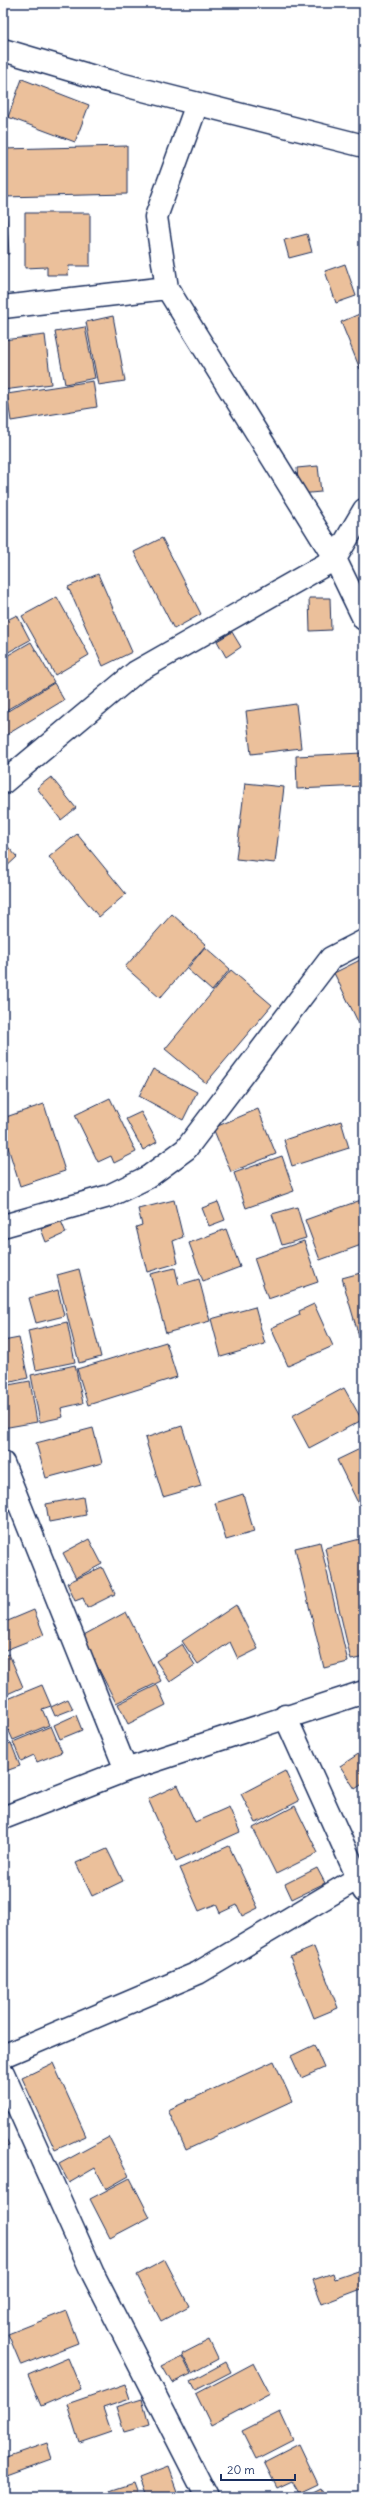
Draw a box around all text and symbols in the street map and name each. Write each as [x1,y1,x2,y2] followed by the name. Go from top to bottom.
[221,2456,295,2482] scale bar
[227,2462,255,2477] text: 20 m

